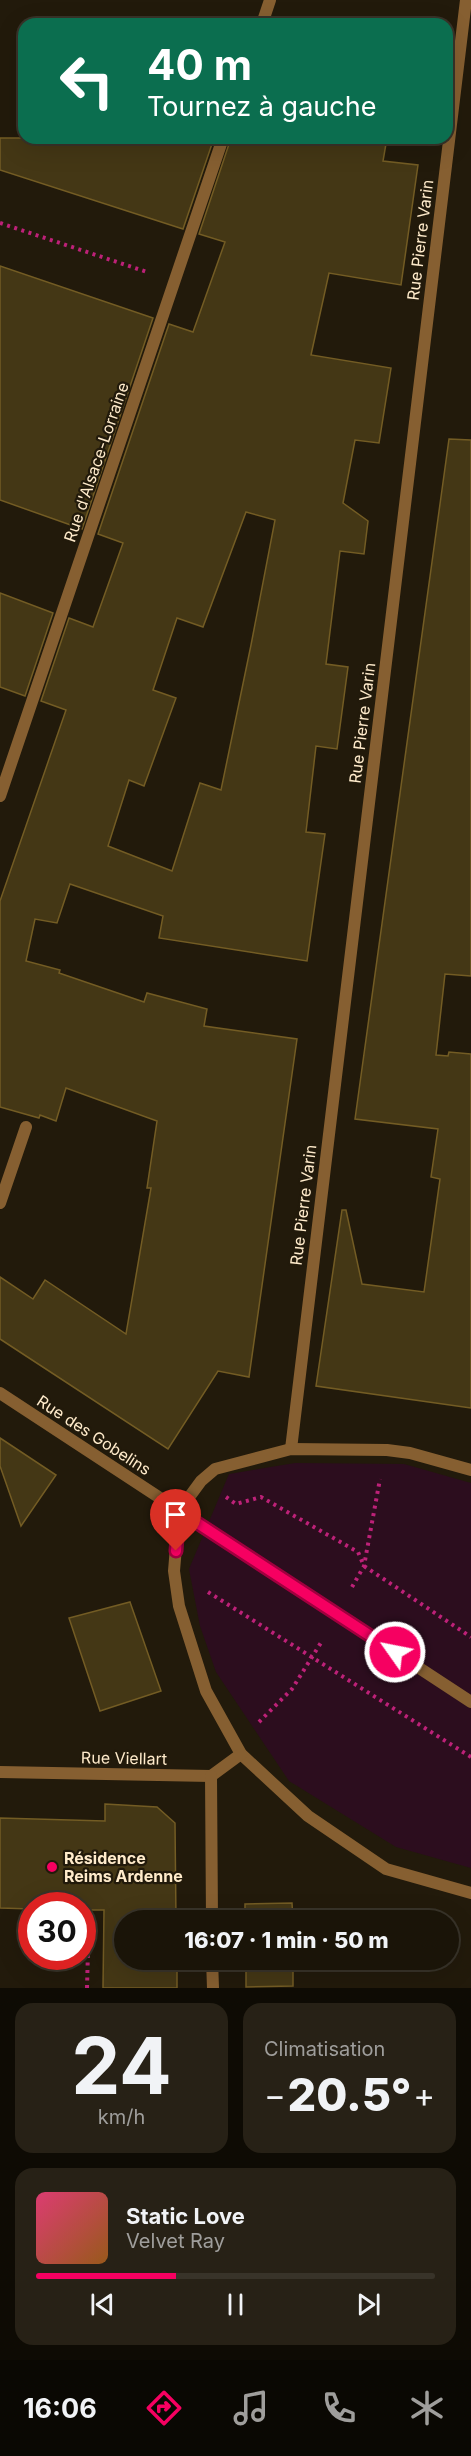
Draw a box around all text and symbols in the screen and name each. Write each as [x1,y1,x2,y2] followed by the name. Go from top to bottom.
[147,39,252,90] text: 40 m
[48,42,126,120] icon: left
[147,90,376,123] text: Tournez à gauche
[403,178,437,302] street label: Rue Pierre Varin
[59,379,133,545] street label: Rue d'Alsace-Lorraine
[345,661,379,785] street label: Rue Pierre Varin
[286,1143,320,1267] street label: Rue Pierre Varin
[33,1391,155,1479] street label: Rue des Gobelins
[150,1489,201,1551] pin
[159,1498,192,1531] icon: arrive
[363,1620,427,1684] position arrow
[81,1747,167,1769] street label: Rue Viellart
[64,1848,183,1886] place label: Résidence Reims Ardenne
[45,1860,59,1874] marker: Résidence Reims Ardenne
[18,1892,96,1970] speed limit sign: 30
[184,1927,389,1953] text: 16:07 · 1 min · 50 m
[71,2018,172,2113] text: 24
[264,2037,385,2061] text: Climatisation
[288,2067,411,2122] text: 20.5°
[264,2075,286,2115] text: −
[413,2075,435,2115] text: +
[98,2105,145,2129] text: km/h
[126,2203,245,2229] text: Static Love
[126,2229,225,2253] text: Velvet Ray
[86,2288,119,2321] icon: previous
[219,2288,252,2321] icon: pause
[352,2288,385,2321] icon: next
[143,2387,185,2429] icon: directions
[230,2387,272,2429] icon: music
[318,2387,360,2429] icon: phone
[406,2387,448,2429] icon: climate
[23,2392,97,2425] text: 16:06

